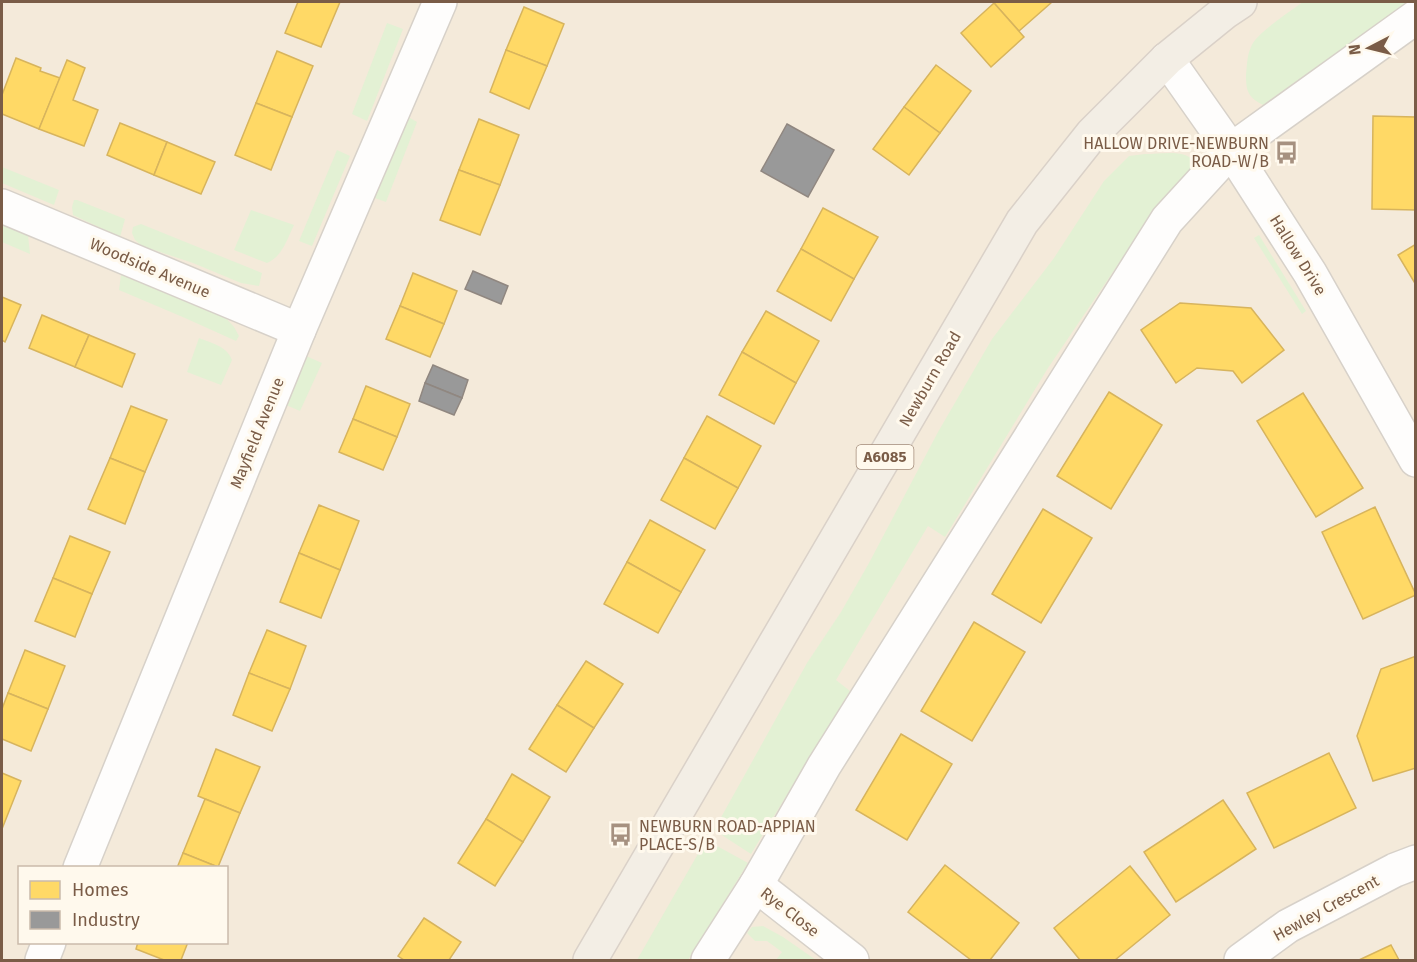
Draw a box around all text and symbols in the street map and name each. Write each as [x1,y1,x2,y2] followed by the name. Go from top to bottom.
[1339,18,1399,78] north arrow
[1345,43,1365,56] text: N
[1083,134,1269,171] place label: HALLOW DRIVE-NEWBURN ROAD-W/B
[1274,139,1300,165] bus stop icon: HALLOW DRIVE-NEWBURN ROAD-W/B
[1266,211,1330,299] street label: Hallow Drive
[87,234,213,302] street label: Woodside Avenue
[895,328,965,430] street label: Newburn Road
[226,375,288,491] street label: Mayfield Avenue
[856,445,914,469] road number: A6085
[639,817,816,854] place label: NEWBURN ROAD-APPIAN PLACE-S/B
[608,822,634,848] bus stop icon: NEWBURN ROAD-APPIAN PLACE-S/B
[18,866,228,944] legend
[1270,871,1383,945] street label: Hewley Crescent
[72,879,128,901] text: Homes
[757,883,823,941] street label: Rye Close
[72,909,140,931] text: Industry

